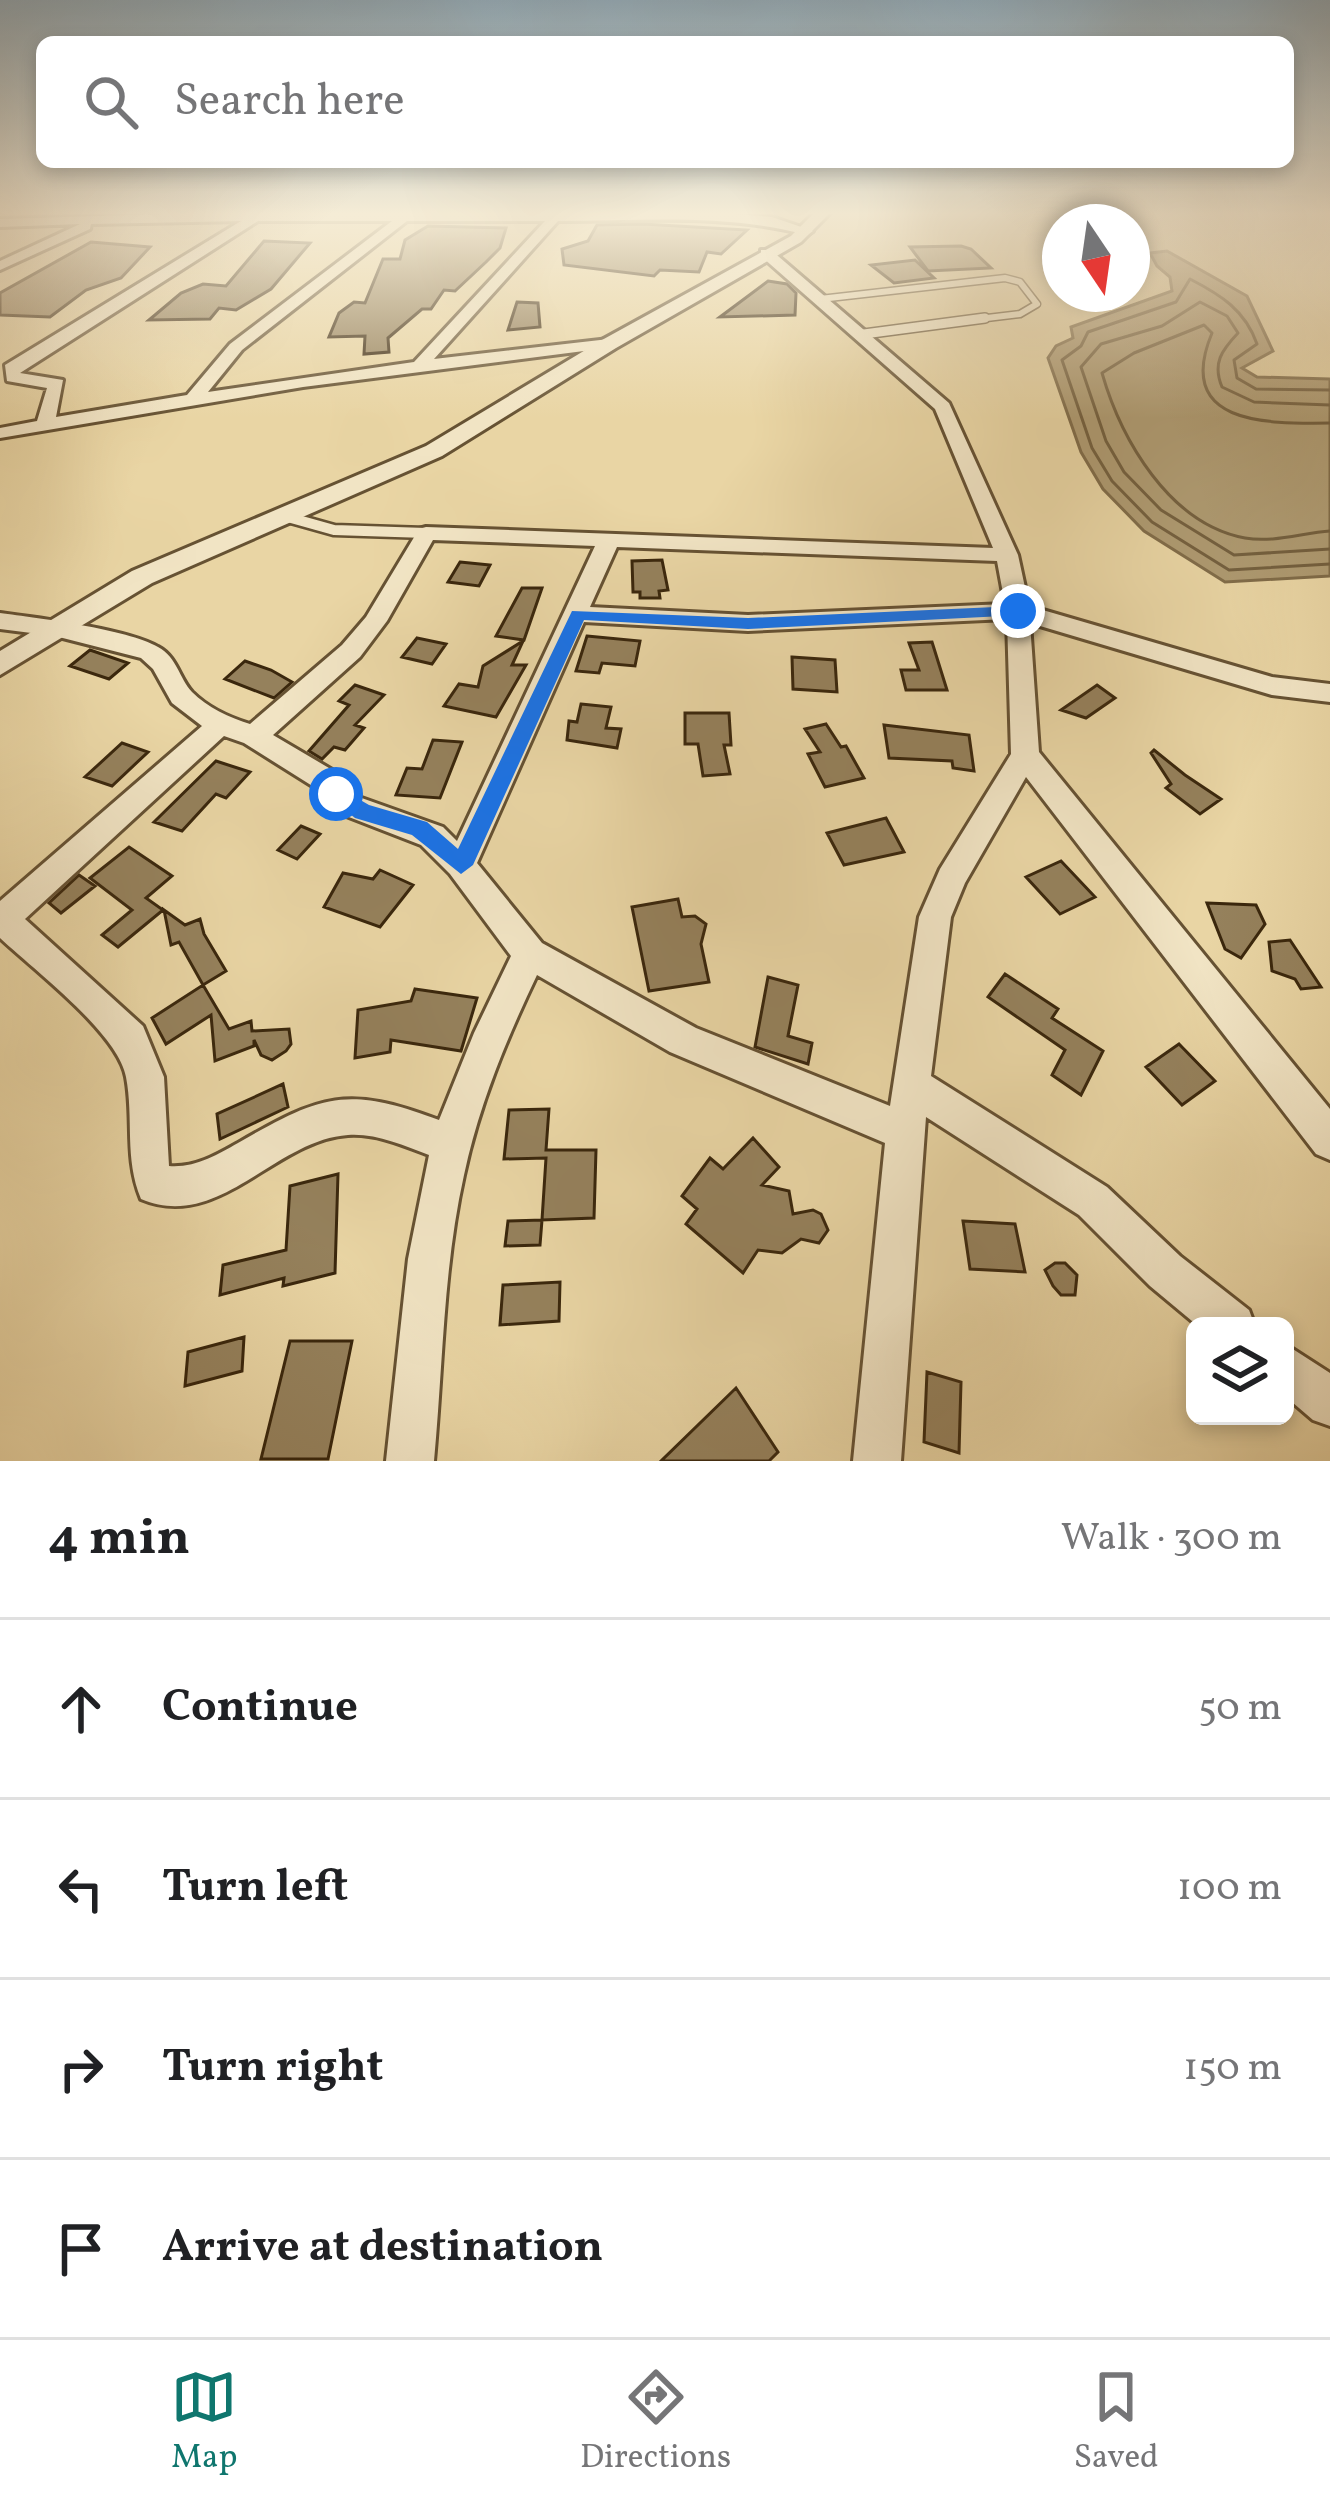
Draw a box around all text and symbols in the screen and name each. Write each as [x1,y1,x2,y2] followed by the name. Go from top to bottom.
[36,36,1294,168] search box
[78,69,144,135] icon: search
[174,71,405,134] text: Search here
[1042,204,1150,312] north arrow
[991,584,1045,638] route end
[309,767,363,821] route start
[1186,1317,1294,1425] map controls
[1186,1317,1294,1425] button: layers
[48,1504,190,1575] text: 4 min
[1061,1512,1282,1566] text: Walk · 300 m
[48,1676,114,1742] icon: ahead
[162,1677,358,1740] text: Continue
[1198,1682,1282,1736] text: 50 m
[48,1856,114,1922] icon: left
[162,1857,348,1920] text: Turn left
[1177,1862,1282,1916] text: 100 m
[48,2036,114,2102] icon: right
[162,2037,383,2100] text: Turn right
[1183,2042,1282,2096] text: 150 m
[48,2216,114,2282] icon: arrive
[162,2217,603,2280] text: Arrive at destination
[171,2364,237,2482] tab: Map
[580,2364,731,2482] tab: Directions
[1074,2364,1159,2482] tab: Saved

